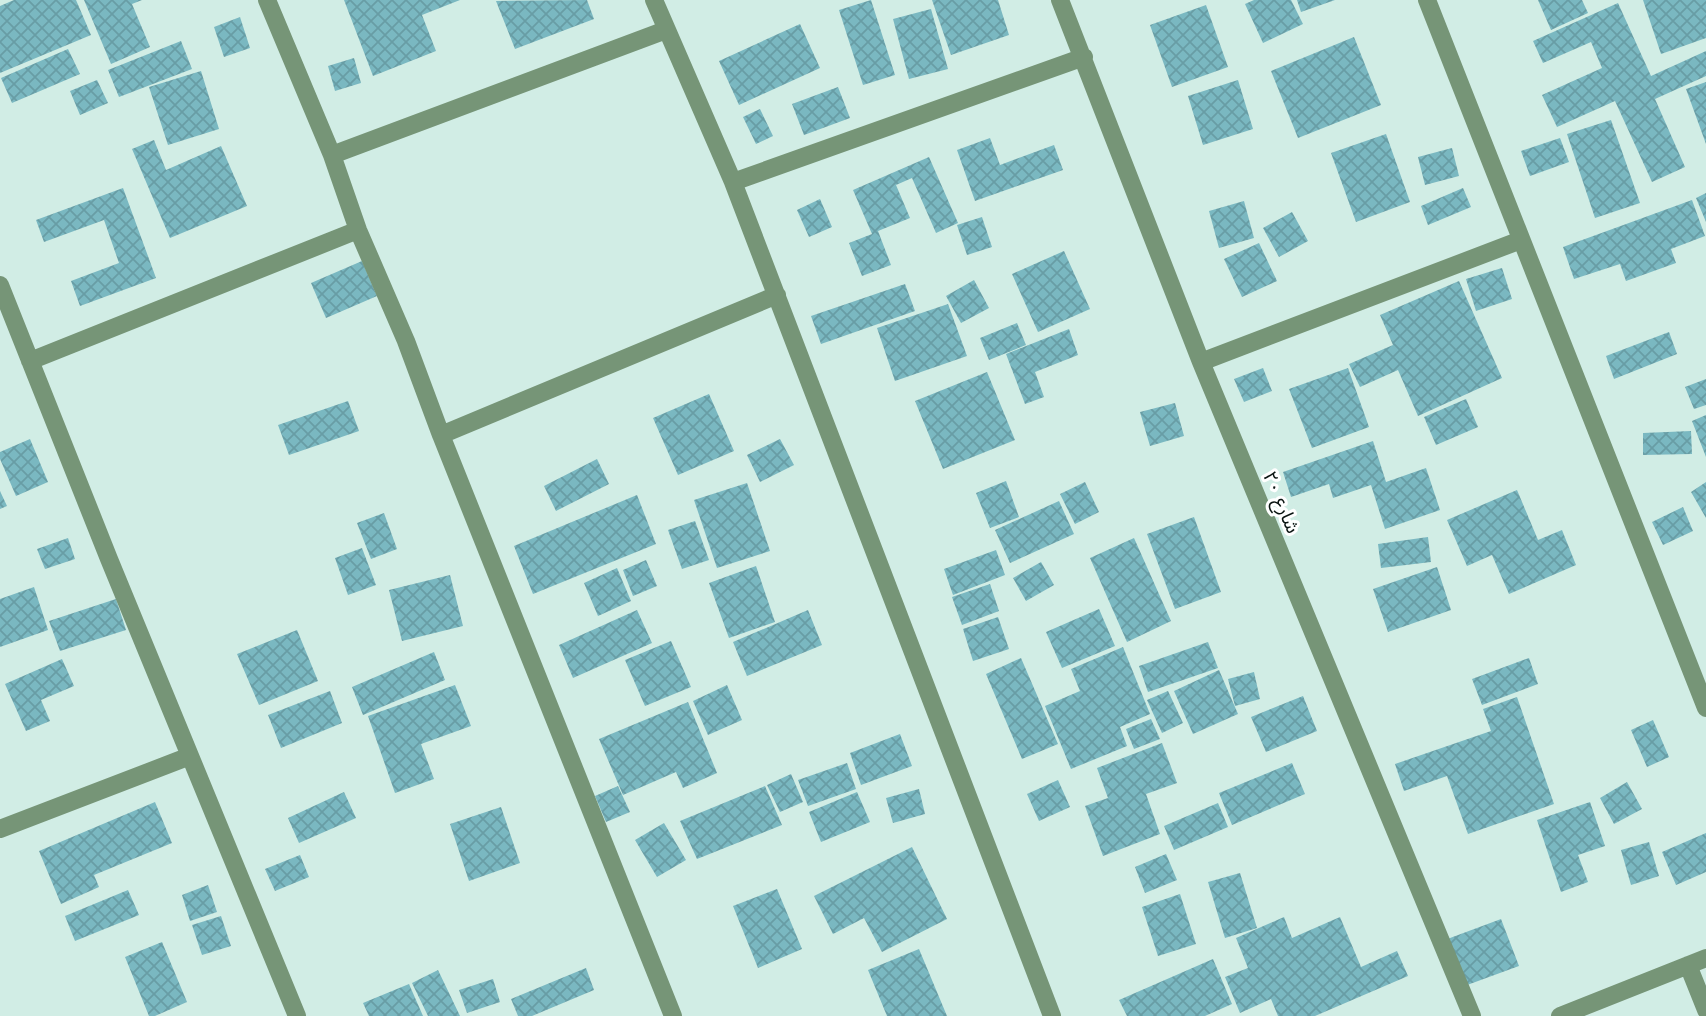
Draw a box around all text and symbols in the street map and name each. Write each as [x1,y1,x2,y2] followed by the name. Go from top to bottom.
[1256,468,1305,538] street label: شارع ٢٠

